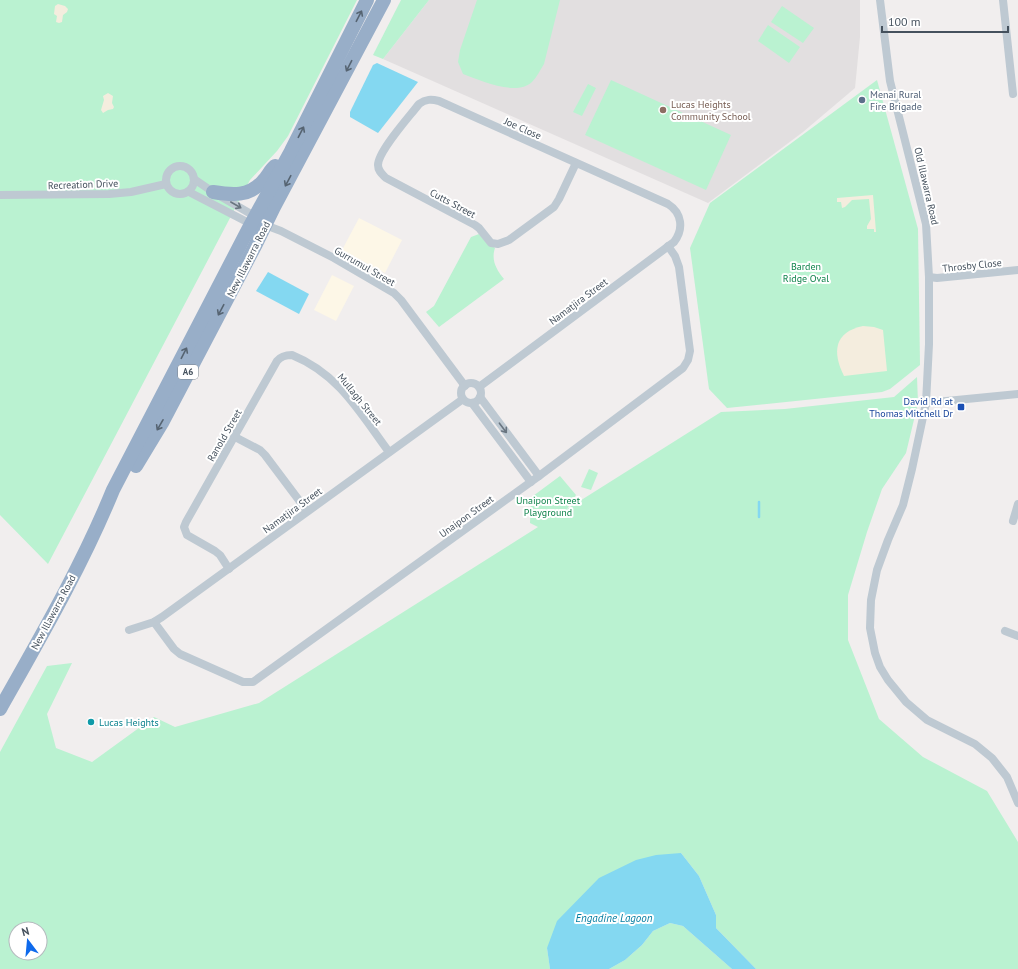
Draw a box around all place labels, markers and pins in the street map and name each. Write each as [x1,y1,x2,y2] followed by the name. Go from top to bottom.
[870,88,922,113] place label: Menai Rural Fire Brigade
[857,95,867,105] marker: Menai Rural Fire Brigade
[671,98,751,123] place label: Lucas Heights Community School
[658,105,668,115] marker: Lucas Heights Community School
[869,395,954,420] place label: David Rd at Thomas Mitchell Dr
[956,402,966,412] marker: David Rd at Thomas Mitchell Dr
[99,716,159,729] place label: Lucas Heights
[86,717,96,727] marker: Lucas Heights

